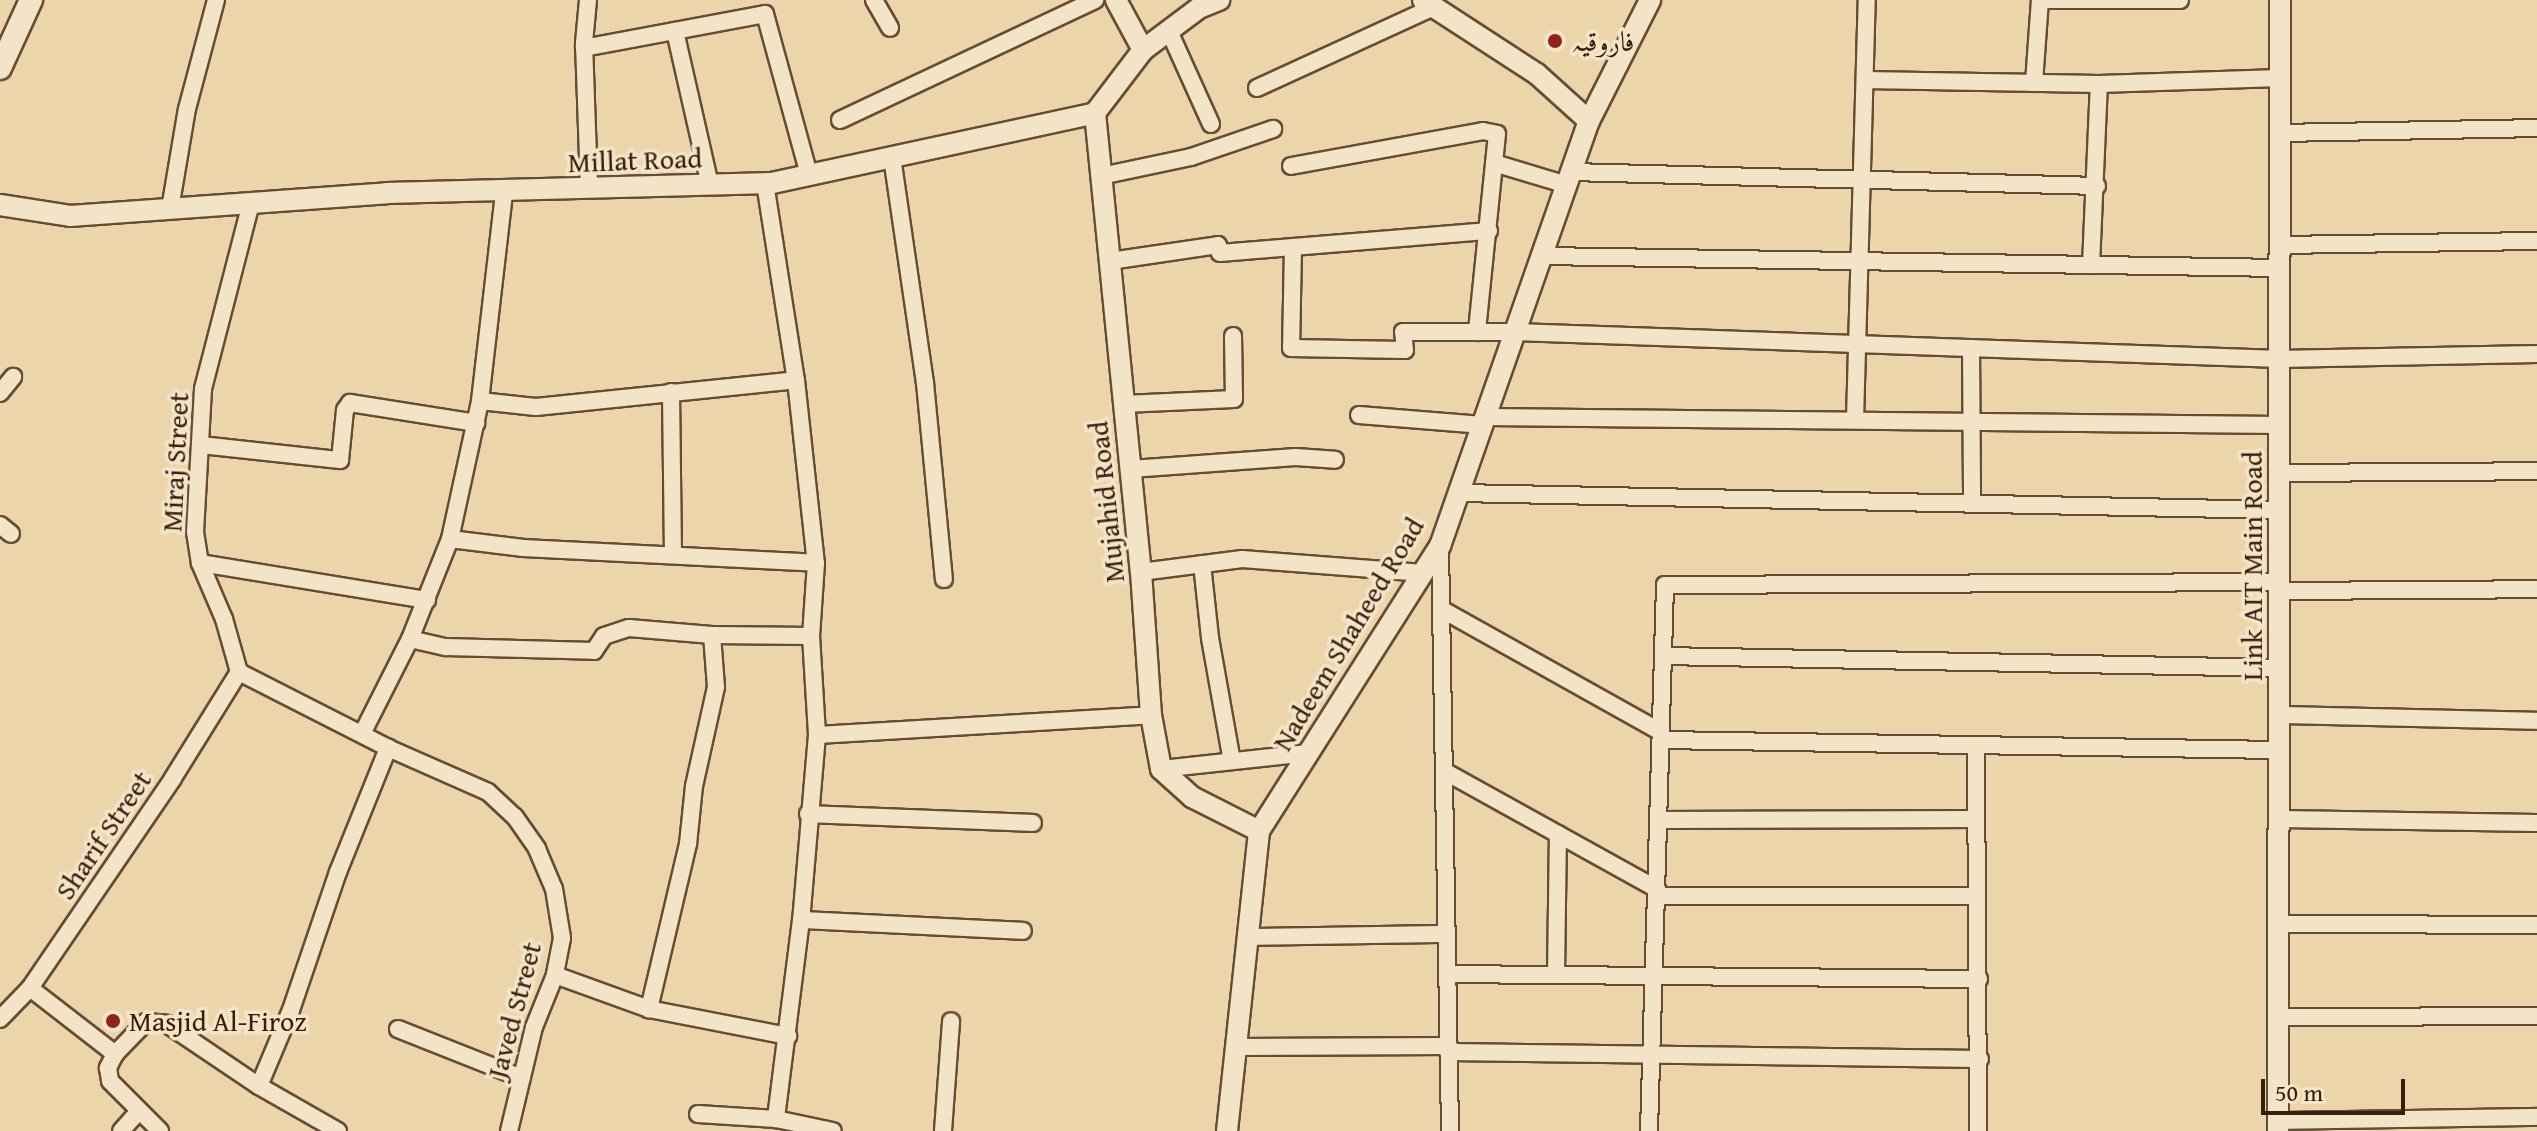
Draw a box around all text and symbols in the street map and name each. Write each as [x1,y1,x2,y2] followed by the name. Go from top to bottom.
[1571,24,1635,58] place label: فاروقیہ
[1546,32,1564,50] marker: فاروقیہ
[567,141,703,179] street label: Millat Road
[155,391,195,533] street label: Miraj Street
[1081,420,1131,584] street label: Mujahid Road
[2235,451,2269,681] street label: Link AIT Main Road
[1265,511,1431,757] street label: Nadeem Shaheed Road
[48,764,158,906] street label: Sharif Street
[480,938,548,1082] street label: Javed Street
[129,1004,306,1038] place label: Masjid Al-Firoz
[104,1012,122,1030] marker: Masjid Al-Firoz
[2265,1063,2409,1113] scale bar
[2275,1075,2323,1110] text: 50 m

